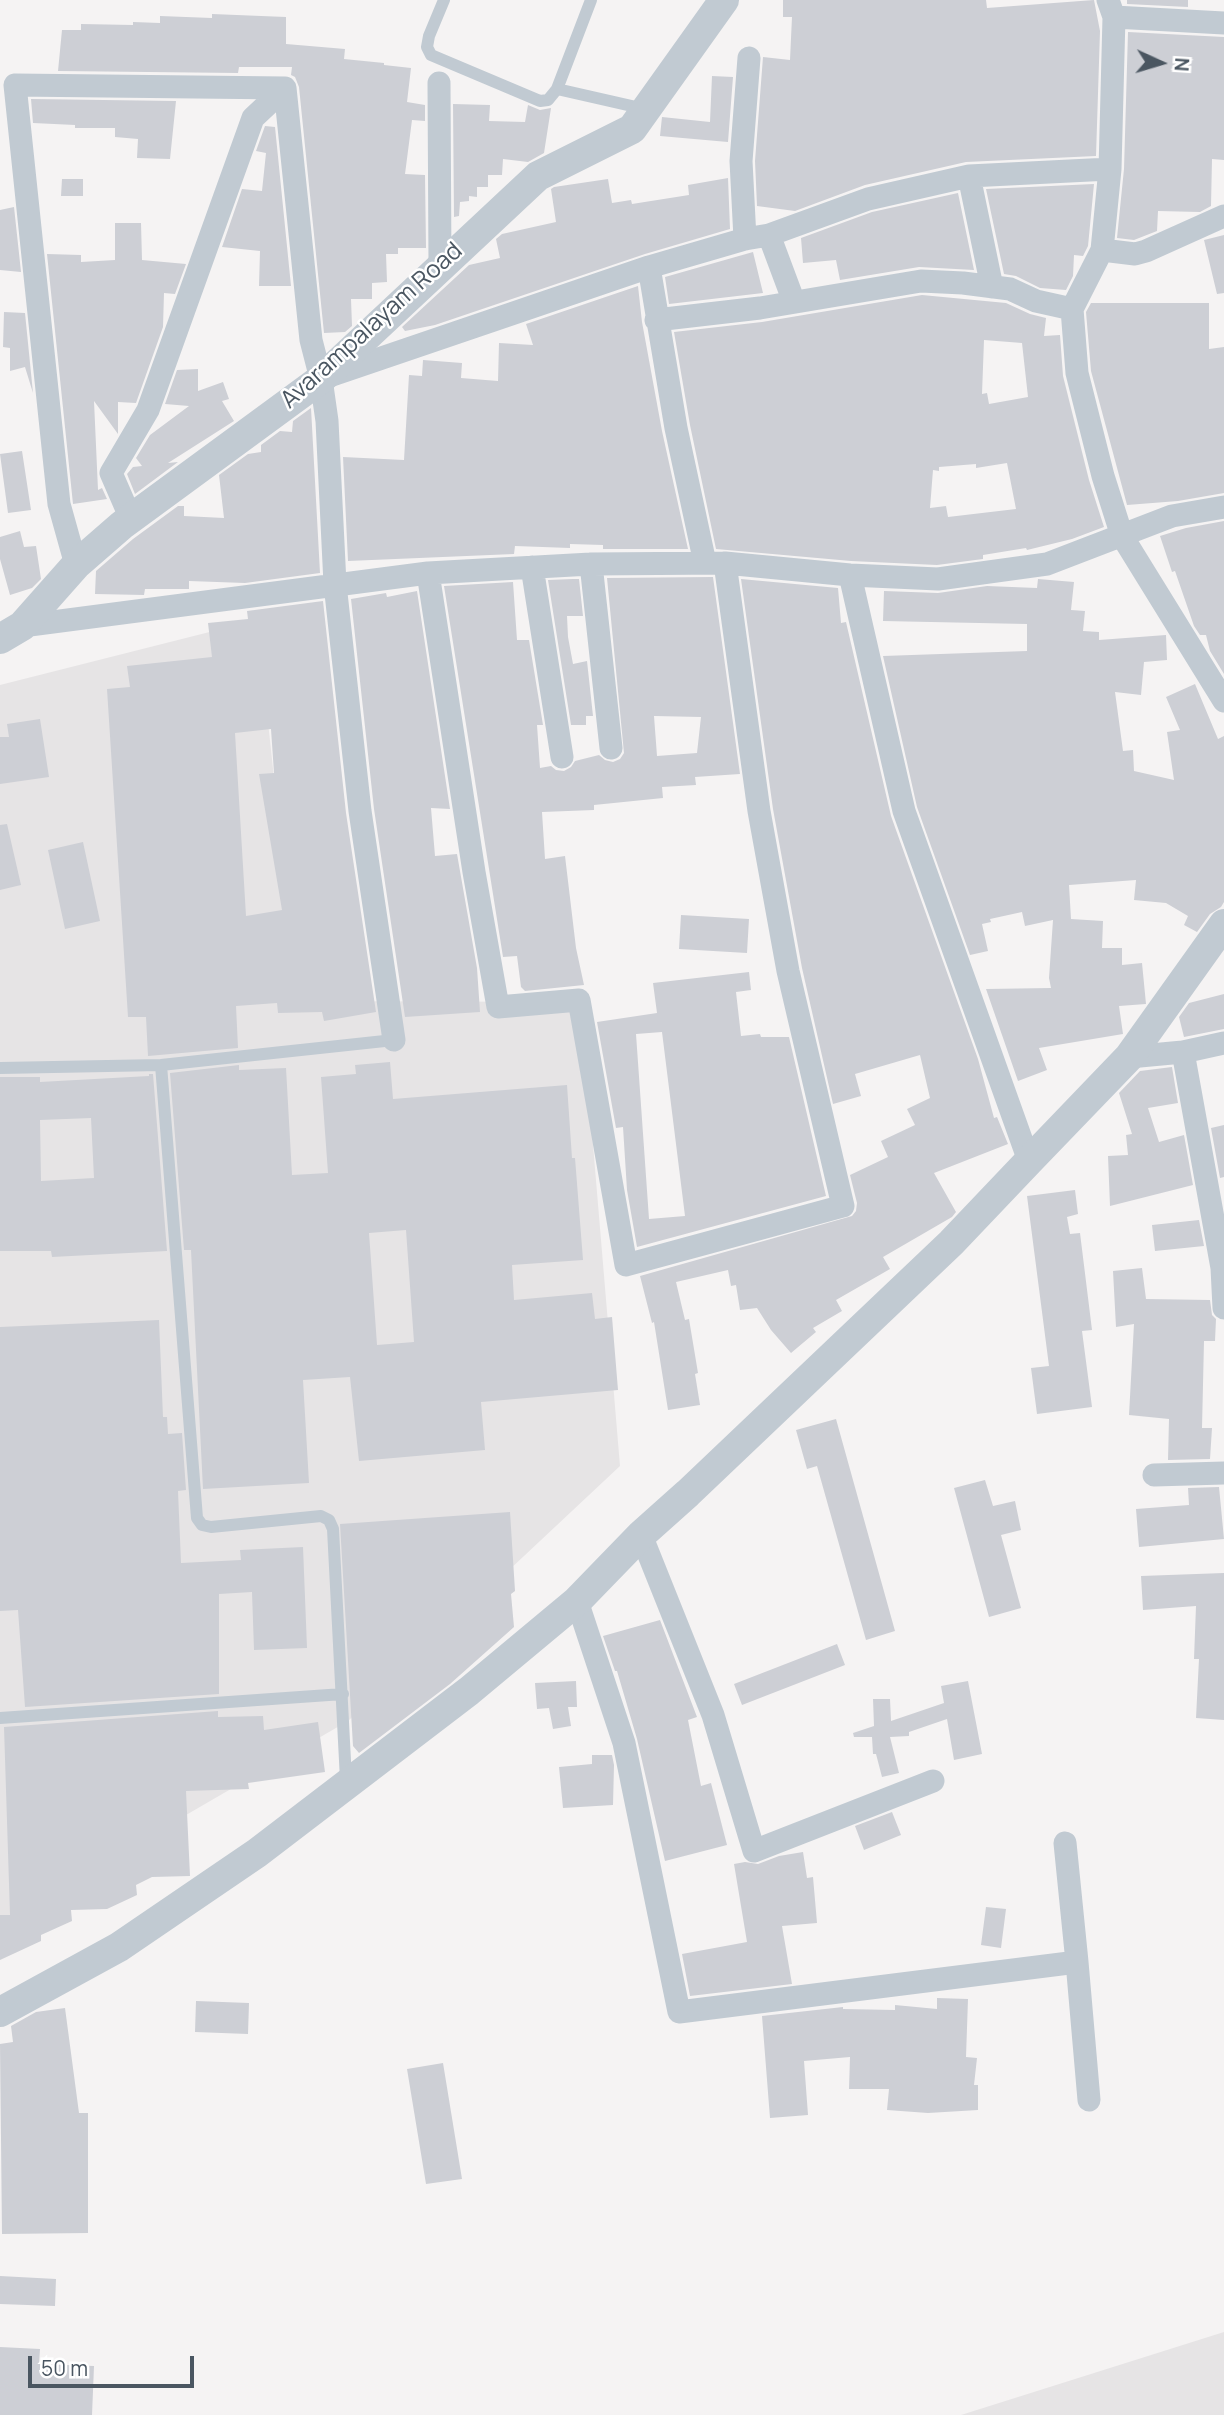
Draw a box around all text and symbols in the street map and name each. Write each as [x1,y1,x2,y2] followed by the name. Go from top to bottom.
[1126,28,1196,98] north arrow
[1169,57,1195,72] text: N
[275,237,469,415] street label: Avarampalayam Road
[32,2342,198,2386] scale bar
[41,2354,88,2382] text: 50 m

